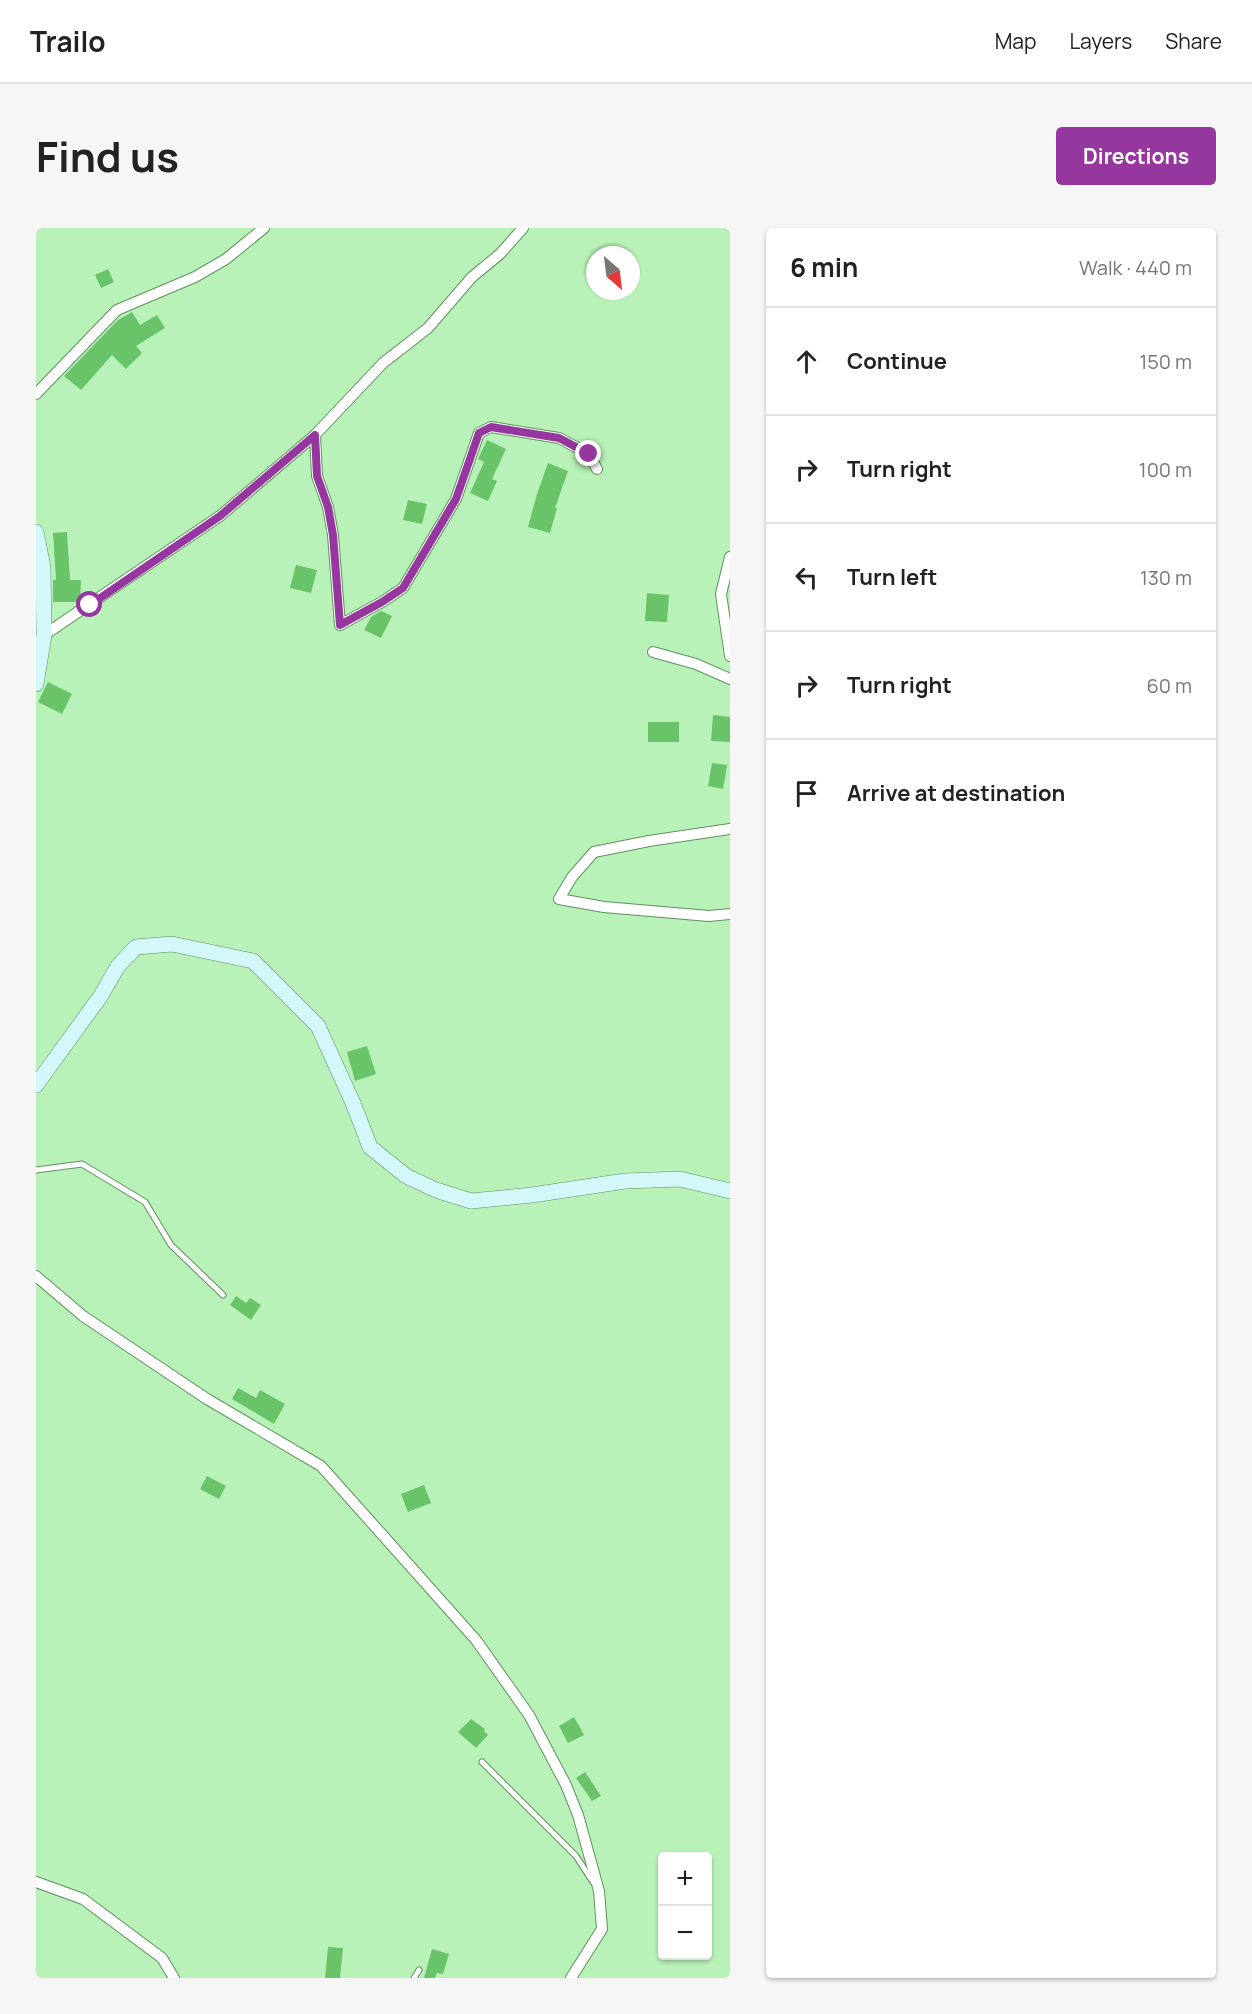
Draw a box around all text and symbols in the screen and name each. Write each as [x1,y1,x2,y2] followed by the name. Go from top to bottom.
[30,22,106,60] text: Trailo
[995,27,1036,55] text: Map
[1069,27,1132,55] text: Layers
[1165,27,1222,55] text: Share
[36,127,179,185] text: Find us
[1056,127,1216,185] button: Directions
[586,246,640,300] north arrow
[790,249,858,285] text: 6 min
[1079,254,1192,281] text: Walk · 440 m
[790,345,823,378] icon: ahead
[847,346,947,376] text: Continue
[1139,348,1192,375] text: 150 m
[575,440,601,466] route end
[790,453,823,486] icon: right
[847,454,952,484] text: Turn right
[1139,456,1192,483] text: 100 m
[790,561,823,594] icon: left
[847,562,937,592] text: Turn left
[1140,564,1192,591] text: 130 m
[76,591,102,617] route start
[790,669,823,702] icon: right
[847,670,952,700] text: Turn right
[1146,672,1192,699] text: 60 m
[790,777,823,810] icon: arrive
[847,778,1065,808] text: Arrive at destination
[658,1852,712,1960] map controls
[658,1852,712,1906] button: +
[658,1906,712,1960] button: −

